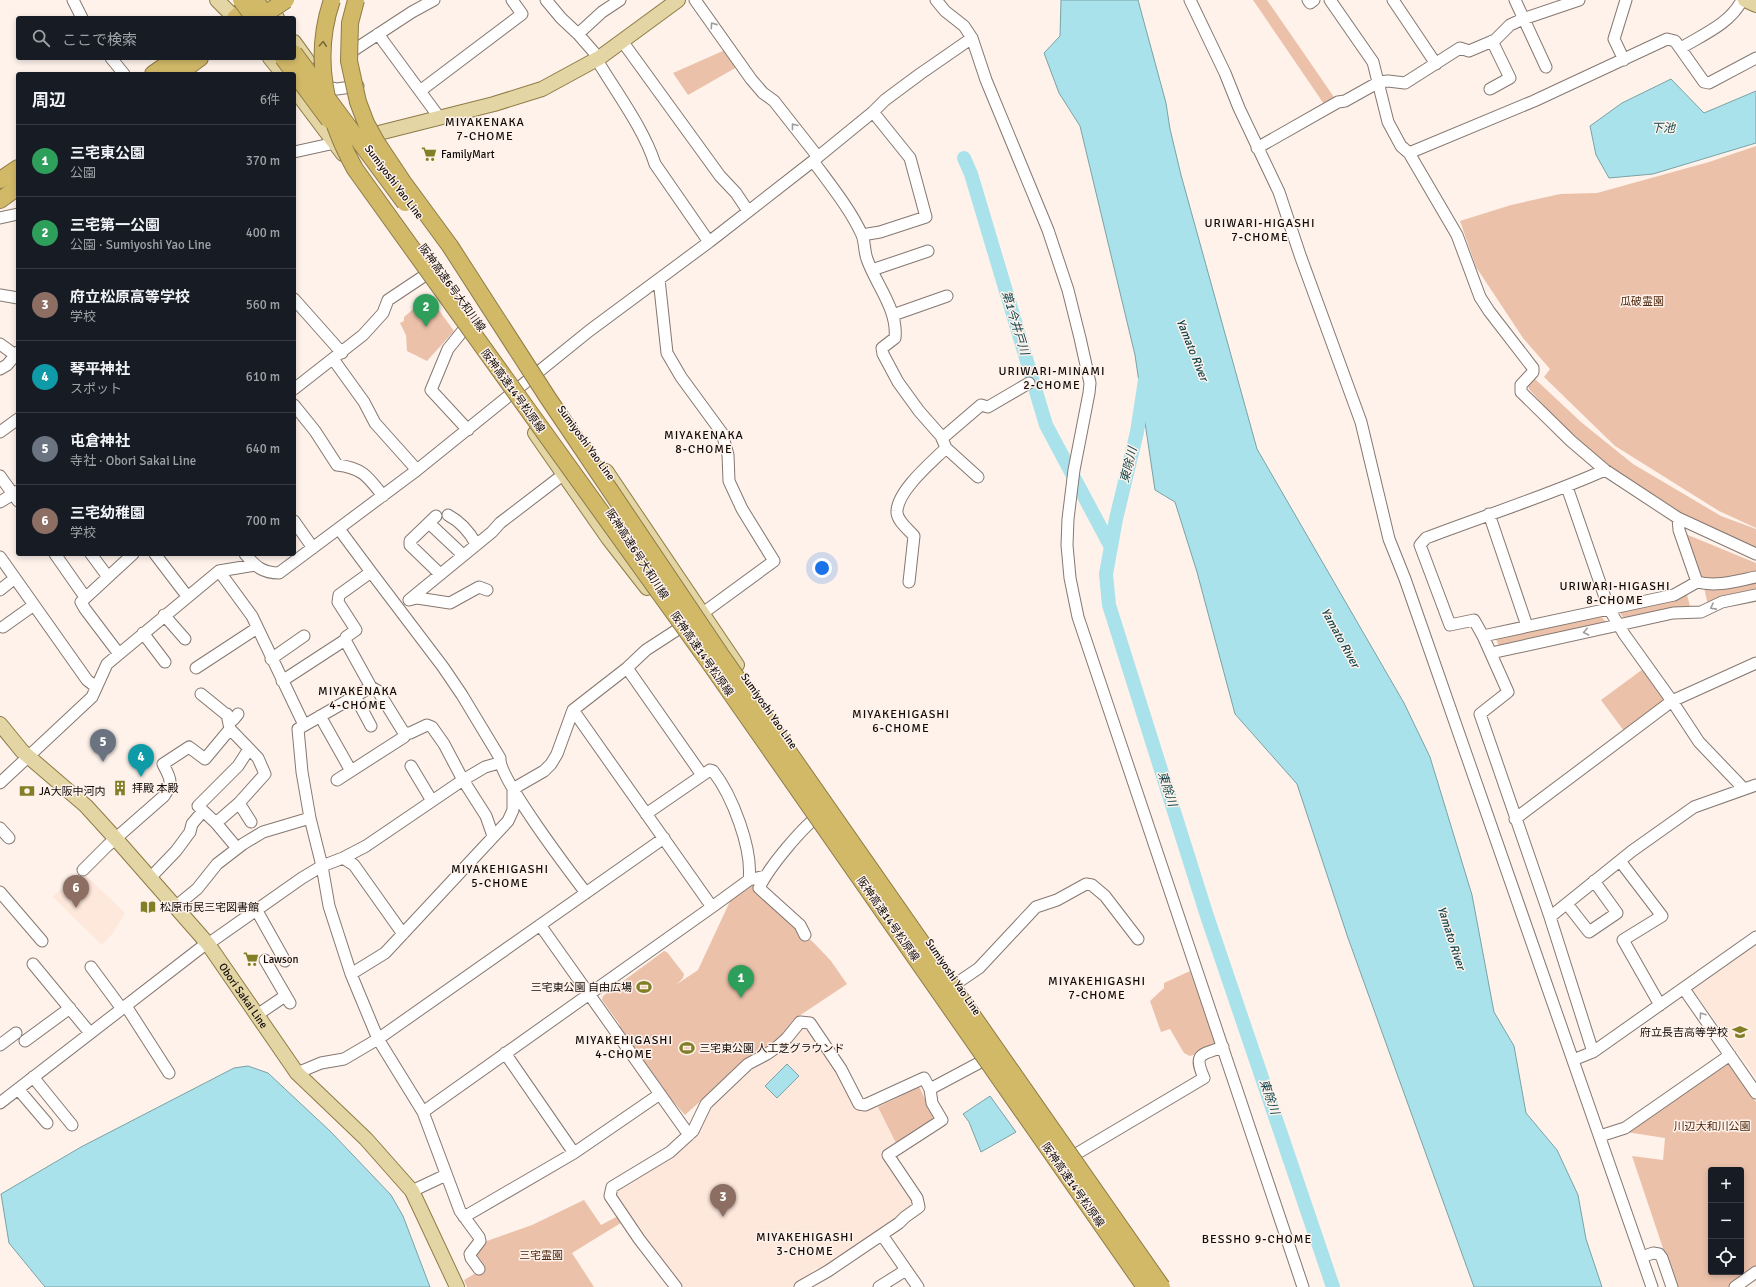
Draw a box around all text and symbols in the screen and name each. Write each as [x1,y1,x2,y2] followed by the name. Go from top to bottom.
[16,16,296,60] search box
[711,23,718,30] one-way arrow
[30,27,52,49] icon: search
[62,31,137,49] text: ここで検索
[319,41,328,47] one-way arrow
[32,90,66,111] text: 周辺
[260,92,280,108] text: 6件
[445,115,525,144] district label: MIYAKENAKA 7-CHOME
[1651,121,1676,136] water label: 下池
[791,124,798,131] one-way arrow
[362,142,426,222] street label: Sumiyoshi Yao Line
[70,144,145,162] text: 三宅東公園
[420,145,438,163] supermarket icon: FamilyMart
[441,148,495,161] place label: FamilyMart
[41,153,49,169] text: 1
[246,153,280,169] text: 370 m
[70,165,96,181] text: 公園
[70,216,160,234] text: 三宅第一公園
[1205,216,1315,245] district label: URIWARI-HIGASHI 7-CHOME
[41,225,49,241] text: 2
[246,225,280,241] text: 400 m
[70,237,211,253] text: 公園 · Sumiyoshi Yao Line
[416,242,488,334] street label: 阪神高速6号大和川線
[70,288,190,306] text: 府立松原高等学校
[998,289,1032,359] water label: 第1今井戸川
[413,294,439,327] pin: 2
[1620,295,1664,308] park label: 瓜破霊園
[41,297,49,313] text: 3
[246,297,280,313] text: 560 m
[70,309,96,325] text: 学校
[1173,317,1212,385] water label: Yamato River
[478,347,548,435] street label: 阪神高速14号松原線
[70,360,130,378] text: 琴平神社
[999,364,1105,393] district label: URIWARI-MINAMI 2-CHOME
[41,369,49,385] text: 4
[246,369,280,385] text: 610 m
[70,381,122,397] text: スポット
[554,403,618,483] street label: Sumiyoshi Yao Line
[664,428,744,457] district label: MIYAKENAKA 8-CHOME
[70,432,130,450] text: 屯倉神社
[41,441,49,457] text: 5
[246,441,280,457] text: 640 m
[1117,444,1141,484] water label: 東除川
[70,453,196,469] text: 寺社 · Obori Sakai Line
[70,504,145,522] text: 三宅幼稚園
[603,506,671,602] street label: 阪神高速6号大和川線
[41,513,49,529] text: 6
[246,513,280,529] text: 700 m
[70,525,96,541] text: 学校
[812,558,832,578] your location
[1560,579,1670,608] district label: URIWARI-HIGASHI 8-CHOME
[1710,602,1717,610] one-way arrow
[1317,605,1363,672] water label: Yamato River
[668,609,736,699] street label: 阪神高速14号松原線
[1583,628,1589,636] one-way arrow
[738,671,800,751] street label: Sumiyoshi Yao Line
[318,684,398,713] district label: MIYAKENAKA 4-CHOME
[852,707,950,736] district label: MIYAKEHIGASHI 6-CHOME
[90,729,116,762] pin: 5
[128,744,154,777] pin: 4
[1154,770,1180,810] water label: 東除川
[111,779,129,797] building icon: 拝殿 本殿
[18,782,36,800] bank icon: JA大阪中河内
[132,782,178,795] place label: 拝殿 本殿
[39,785,105,798] place label: JA大阪中河内
[451,862,549,891] district label: MIYAKEHIGASHI 5-CHOME
[854,874,922,964] street label: 阪神高速14号松原線
[63,875,89,908] pin: 6
[139,898,157,916] library icon: 松原市民三宅図書館
[160,901,259,914] place label: 松原市民三宅図書館
[1434,904,1469,973] water label: Yamato River
[923,936,983,1018] street label: Sumiyoshi Yao Line
[242,950,260,968] supermarket icon: Lawson
[263,953,299,966] place label: Lawson
[216,960,271,1031] street label: Obori Sakai Line
[728,965,754,998] pin: 1
[1048,974,1146,1003] district label: MIYAKEHIGASHI 7-CHOME
[635,978,653,996] sports icon: 三宅東公園 自由広場
[531,981,632,994] place label: 三宅東公園 自由広場
[1699,1012,1707,1019] one-way arrow
[1731,1023,1749,1041] school or university icon: 府立長吉高等学校
[1640,1026,1728,1039] place label: 府立長吉高等学校
[575,1033,673,1062] district label: MIYAKEHIGASHI 4-CHOME
[678,1039,696,1057] sports icon: 三宅東公園 人工芝グラウンド
[699,1042,844,1055] place label: 三宅東公園 人工芝グラウンド
[1256,1078,1283,1118] water label: 東除川
[1674,1120,1751,1133] park label: 川辺大和川公園
[1039,1140,1107,1230] street label: 阪神高速14号松原線
[1708,1167,1744,1275] map controls
[1708,1167,1744,1203] button: +
[710,1184,736,1217] pin: 3
[1708,1203,1744,1239] button: −
[756,1230,854,1259] district label: MIYAKEHIGASHI 3-CHOME
[1202,1232,1312,1247] district label: BESSHO 9-CHOME
[1708,1239,1744,1275] button: locate
[519,1249,563,1262] park label: 三宅霊園

